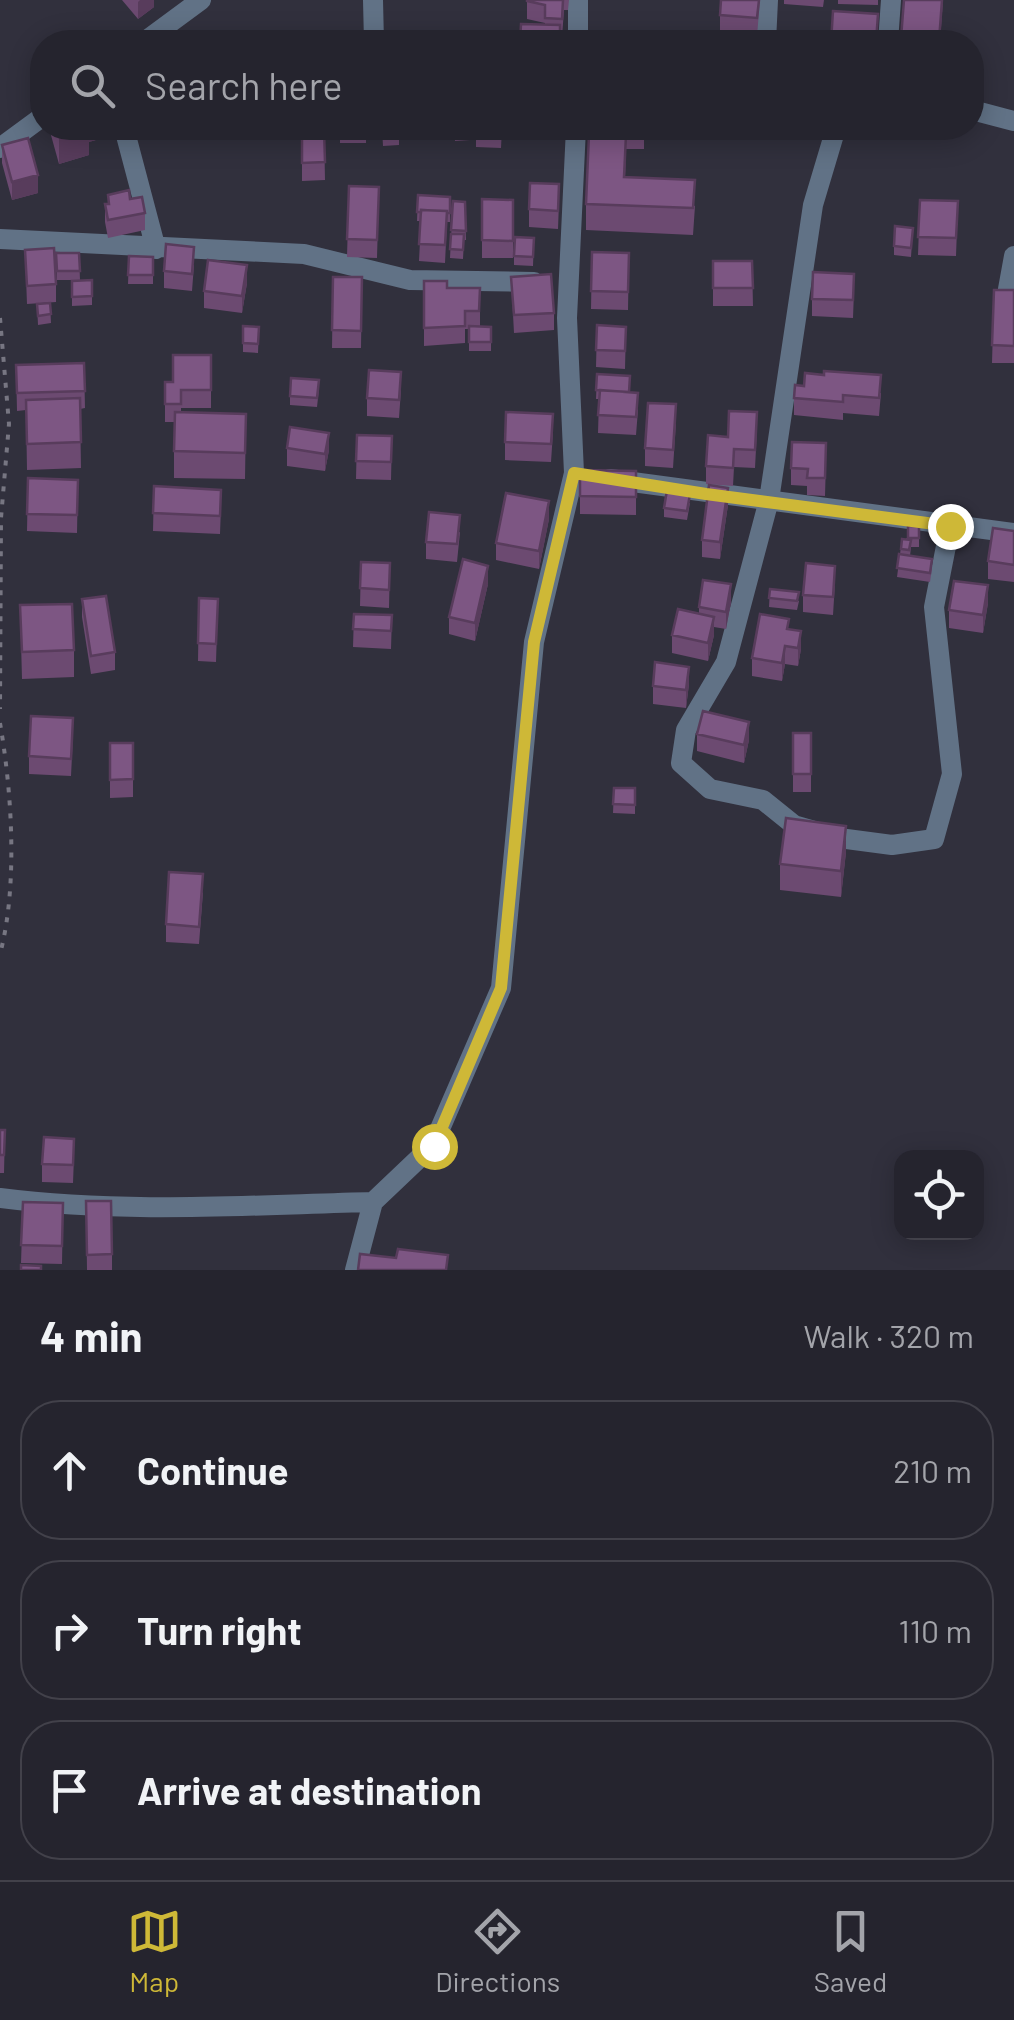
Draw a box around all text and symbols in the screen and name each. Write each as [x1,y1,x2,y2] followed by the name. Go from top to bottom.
[30,30,984,140] search box
[65,58,120,113] icon: search
[145,62,343,108] text: Search here
[928,504,974,550] route end
[412,1124,458,1170] route start
[894,1150,984,1240] map controls
[894,1150,984,1240] button: locate
[40,1310,143,1360] text: 4 min
[804,1316,974,1354] text: Walk · 320 m
[42,1443,97,1498] icon: ahead
[137,1447,288,1493] text: Continue
[893,1451,972,1489] text: 210 m
[42,1603,97,1658] icon: right
[137,1607,302,1653] text: Turn right
[899,1611,972,1649] text: 110 m
[42,1763,97,1818] icon: arrive
[137,1767,482,1813] text: Arrive at destination
[127,1904,182,1998] tab: Map
[435,1904,560,1998] tab: Directions
[814,1904,887,1998] tab: Saved

